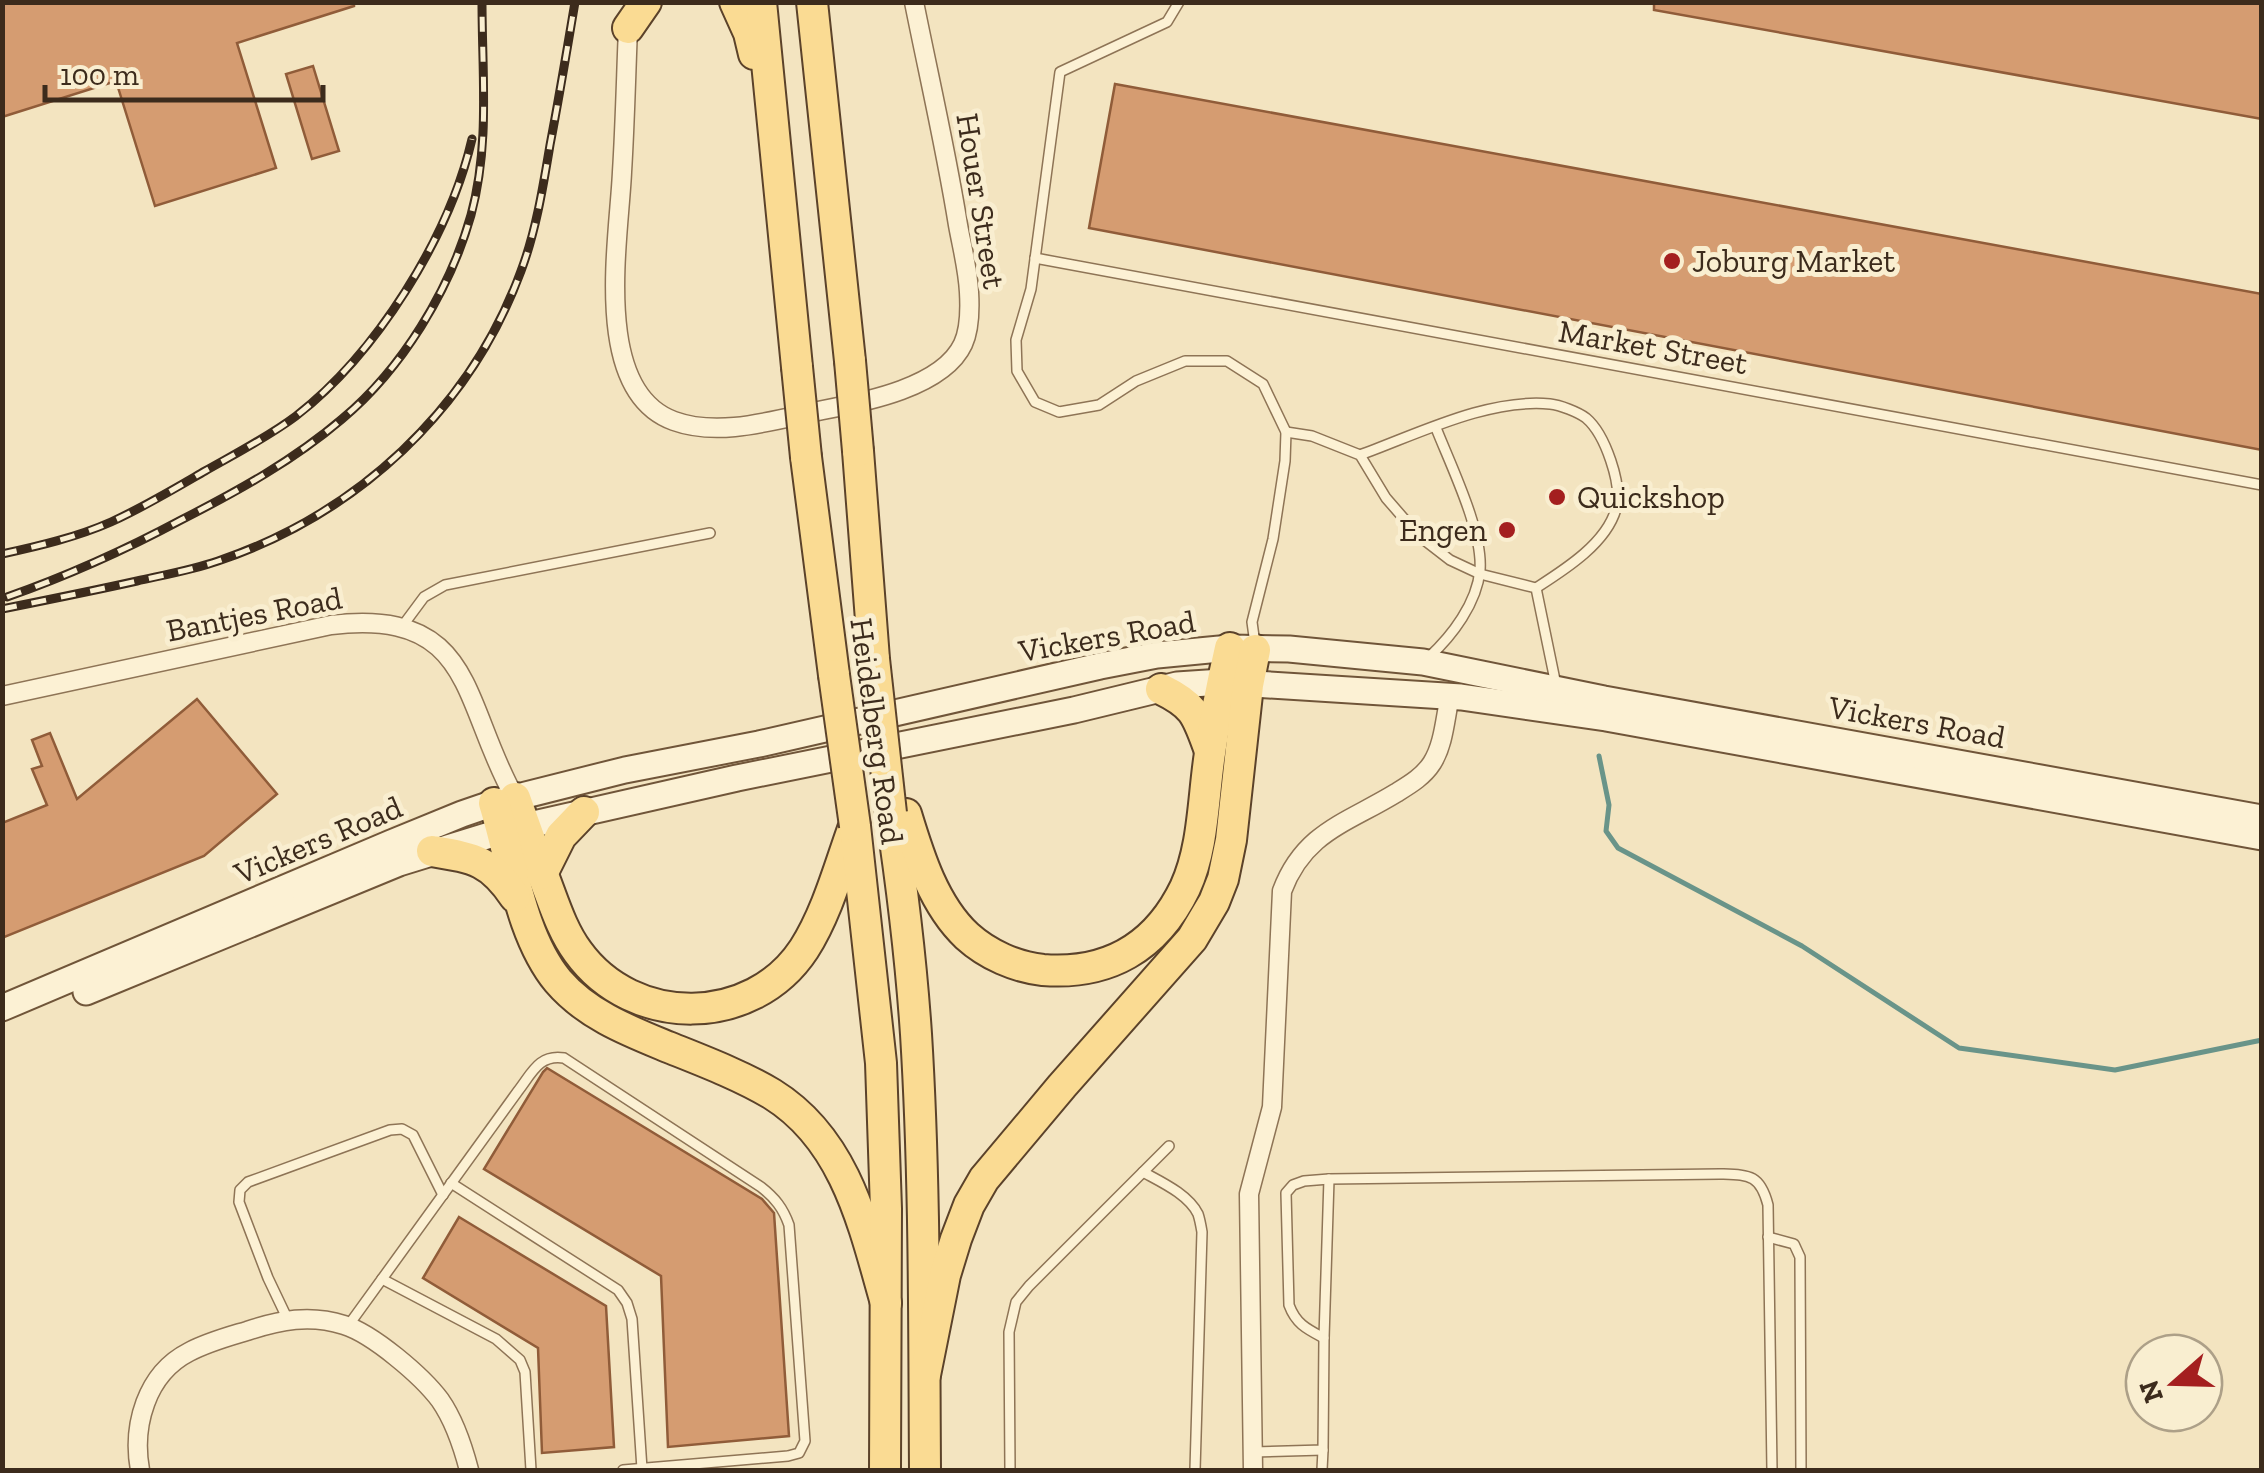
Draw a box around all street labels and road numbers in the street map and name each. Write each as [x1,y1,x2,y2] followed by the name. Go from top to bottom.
[948,110,1014,292] street label: Houer Street
[1556,312,1751,382] street label: Market Street
[163,578,345,650] street label: Bantjes Road
[1015,602,1199,670] street label: Vickers Road
[842,616,912,847] street label: Heidelberg Road
[1825,688,2009,756] street label: Vickers Road
[228,787,408,893] street label: Vickers Road

